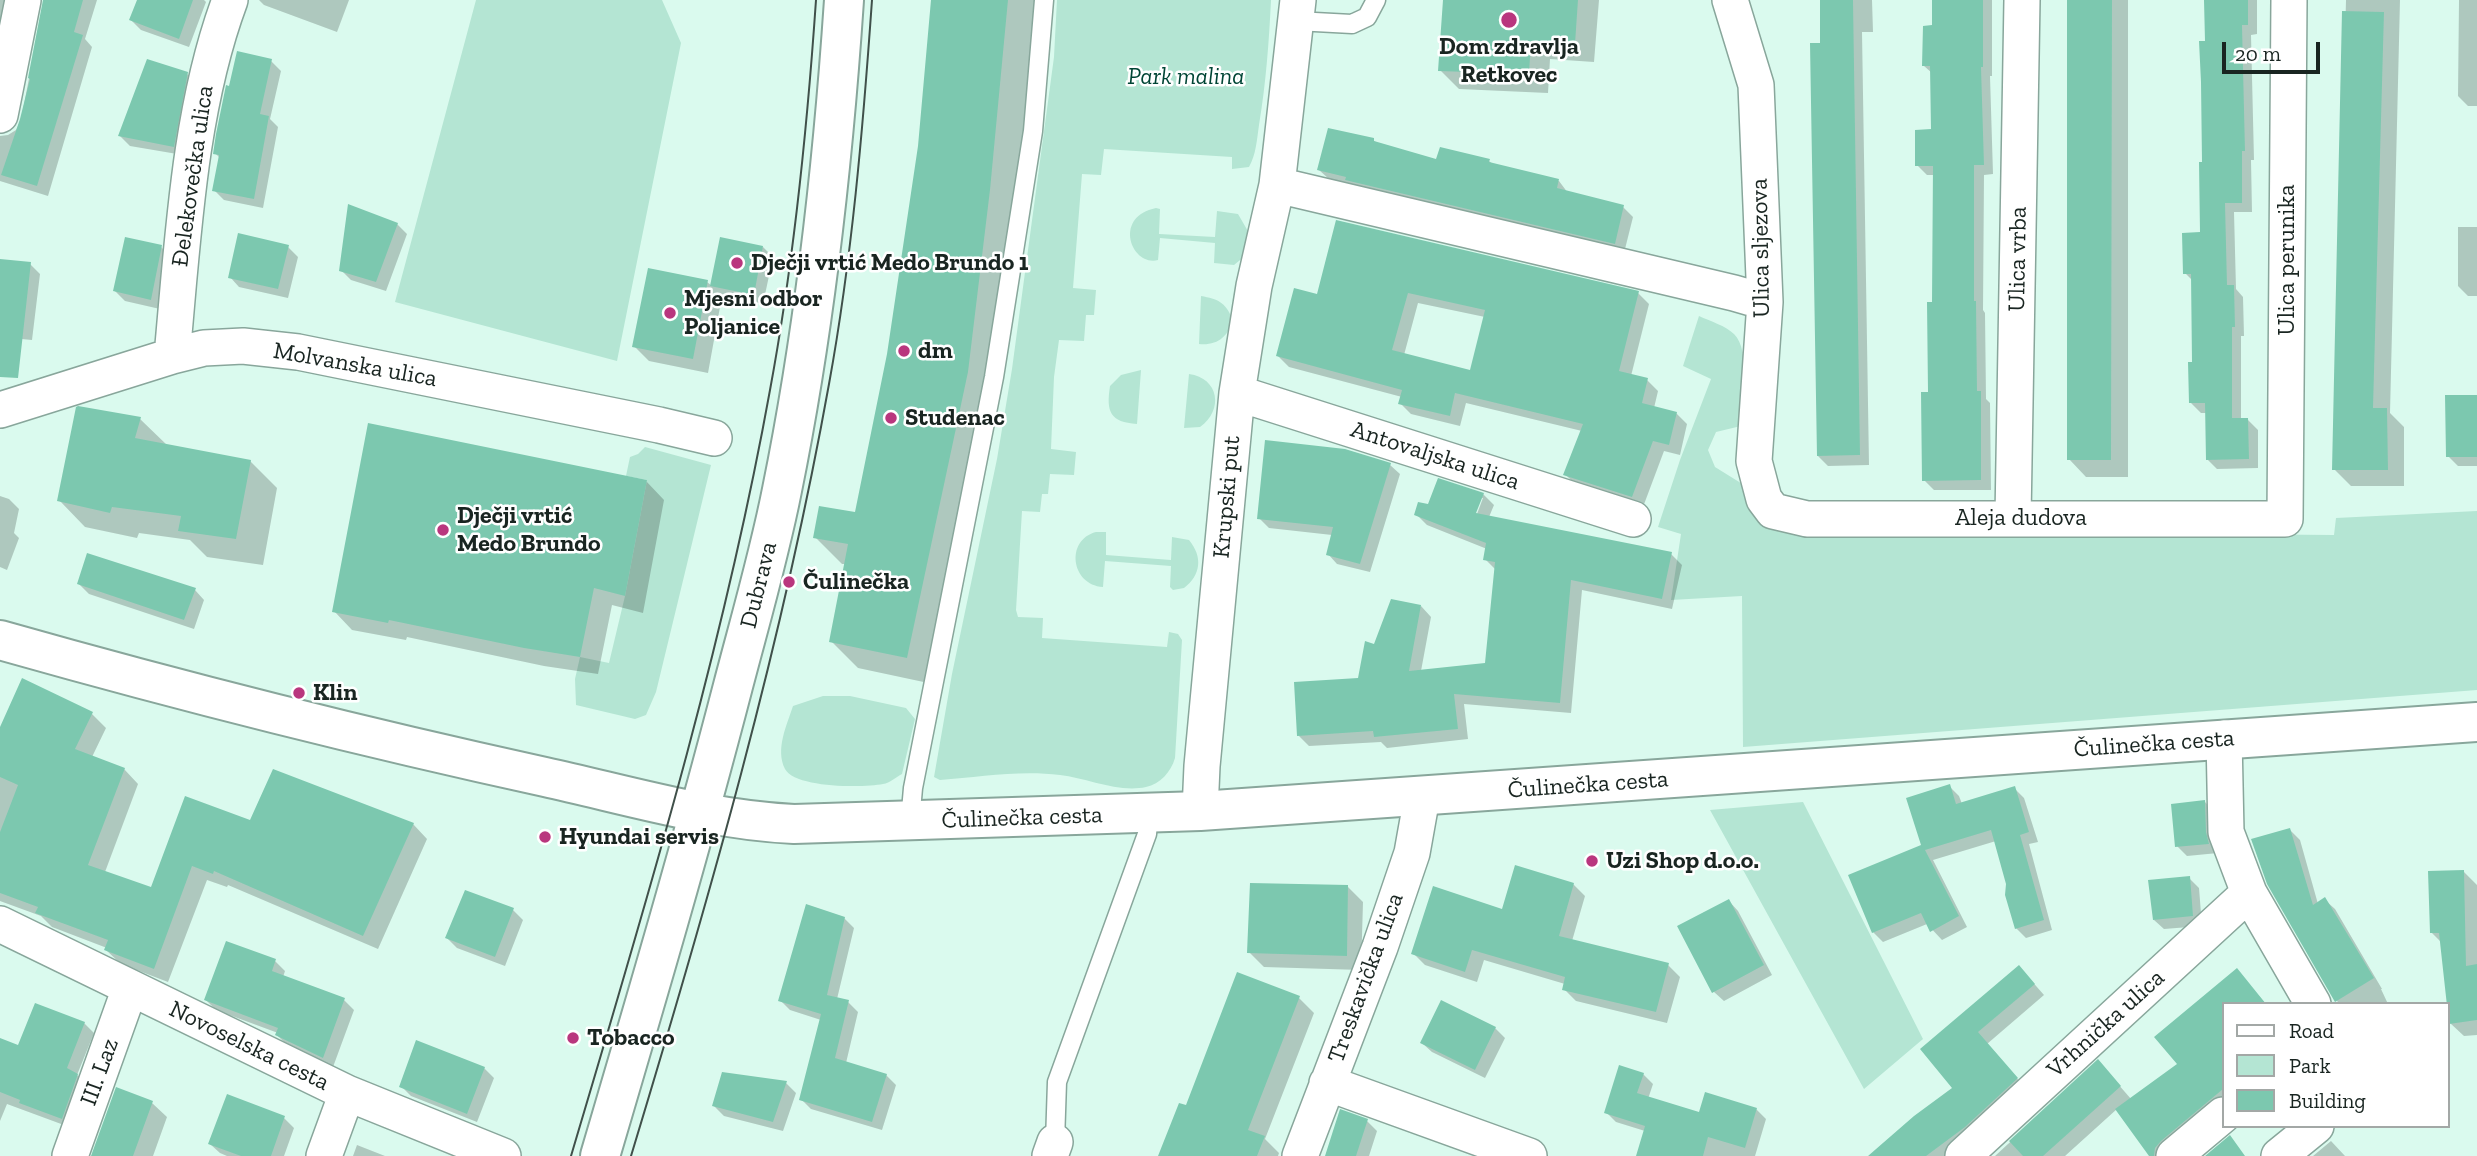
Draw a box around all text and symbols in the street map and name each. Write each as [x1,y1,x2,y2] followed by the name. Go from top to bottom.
[1499,10,1519,30] marker: Dom zdravlja Retkovec
[2225,28,2323,72] scale bar
[1439,33,1579,89] place label: Dom zdravlja Retkovec
[2235,41,2281,66] text: 20 m
[1128,63,1244,91] park label: Park malina
[166,83,220,269] street label: Đelekovečka ulica
[1745,178,1777,318] street label: Ulica sljezova
[2273,184,2301,336] street label: Ulica perunika
[2003,206,2033,312] street label: Ulica vrba
[751,249,1028,277] place label: Dječji vrtić Medo Brundo 1
[729,255,745,271] marker: Dječji vrtić Medo Brundo 1
[684,285,823,341] place label: Mjesni odbor Poljanice
[662,305,678,321] marker: Mjesni odbor Poljanice
[271,336,439,394] street label: Molvanska ulica
[918,337,953,365] place label: dm
[896,343,912,359] marker: dm
[905,404,1005,432] place label: Studenac
[883,410,899,426] marker: Studenac
[1347,415,1523,497] street label: Antovaljska ulica
[1207,435,1247,559] street label: Krupski put
[457,502,600,558] place label: Dječji vrtić Medo Brundo
[1955,504,2087,532] street label: Aleja dudova
[435,522,451,538] marker: Dječji vrtić Medo Brundo
[734,539,784,631] street label: Dubrava
[803,568,909,596] place label: Čulinečka
[781,574,797,590] marker: Čulinečka
[313,679,357,707] place label: Klin
[291,685,307,701] marker: Klin
[2073,724,2235,764] street label: Čulinečka cesta
[1507,765,1669,805] street label: Čulinečka cesta
[941,801,1103,835] street label: Čulinečka cesta
[559,823,719,851] place label: Hyundai servis
[537,829,553,845] marker: Hyundai servis
[1606,847,1759,875] place label: Uzi Shop d.o.o.
[1584,853,1600,869] marker: Uzi Shop d.o.o.
[1322,889,1410,1067] street label: Treskavička ulica
[2041,964,2171,1084] street label: Vrhnička ulica
[164,995,334,1097] street label: Novoselska cesta
[2222,1002,2449,1128] legend
[2289,1018,2334,1043] text: Road
[587,1024,675,1052] place label: Tobacco
[565,1030,581,1046] marker: Tobacco
[75,1034,125,1110] street label: III. Laz
[2289,1053,2331,1078] text: Park
[2289,1088,2366,1113] text: Building

